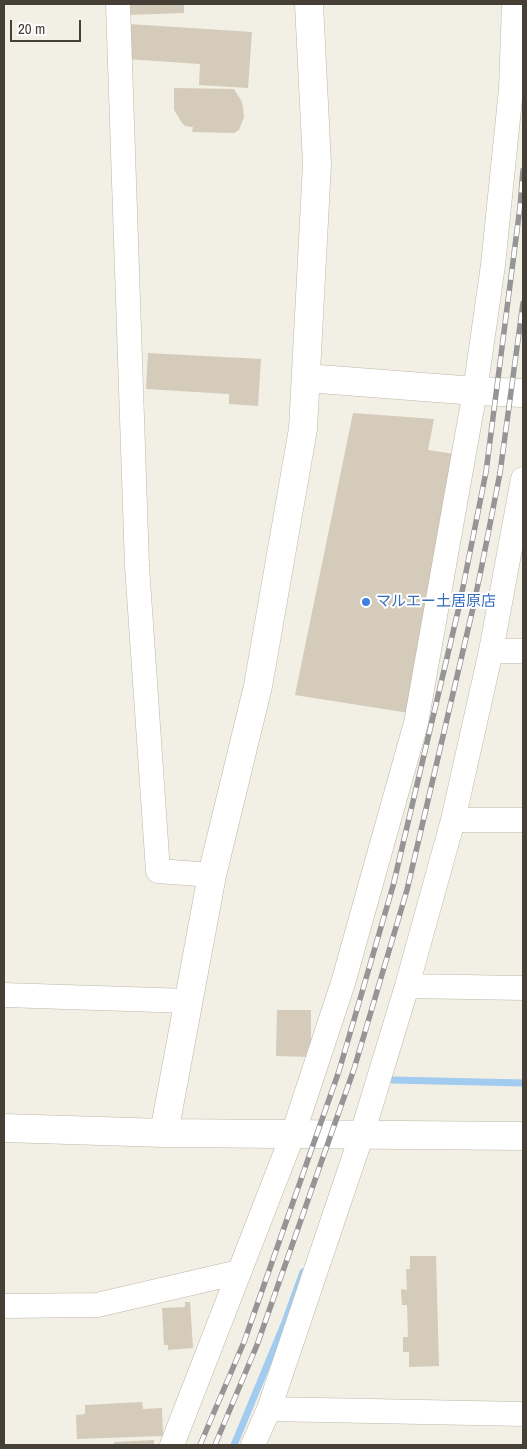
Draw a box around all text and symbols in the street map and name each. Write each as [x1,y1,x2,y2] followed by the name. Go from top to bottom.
[12,10,84,42] scale bar
[18,18,45,39] text: 20 m
[376,593,496,611] place label: マルエー土居原店
[360,596,372,608] marker: マルエー土居原店

